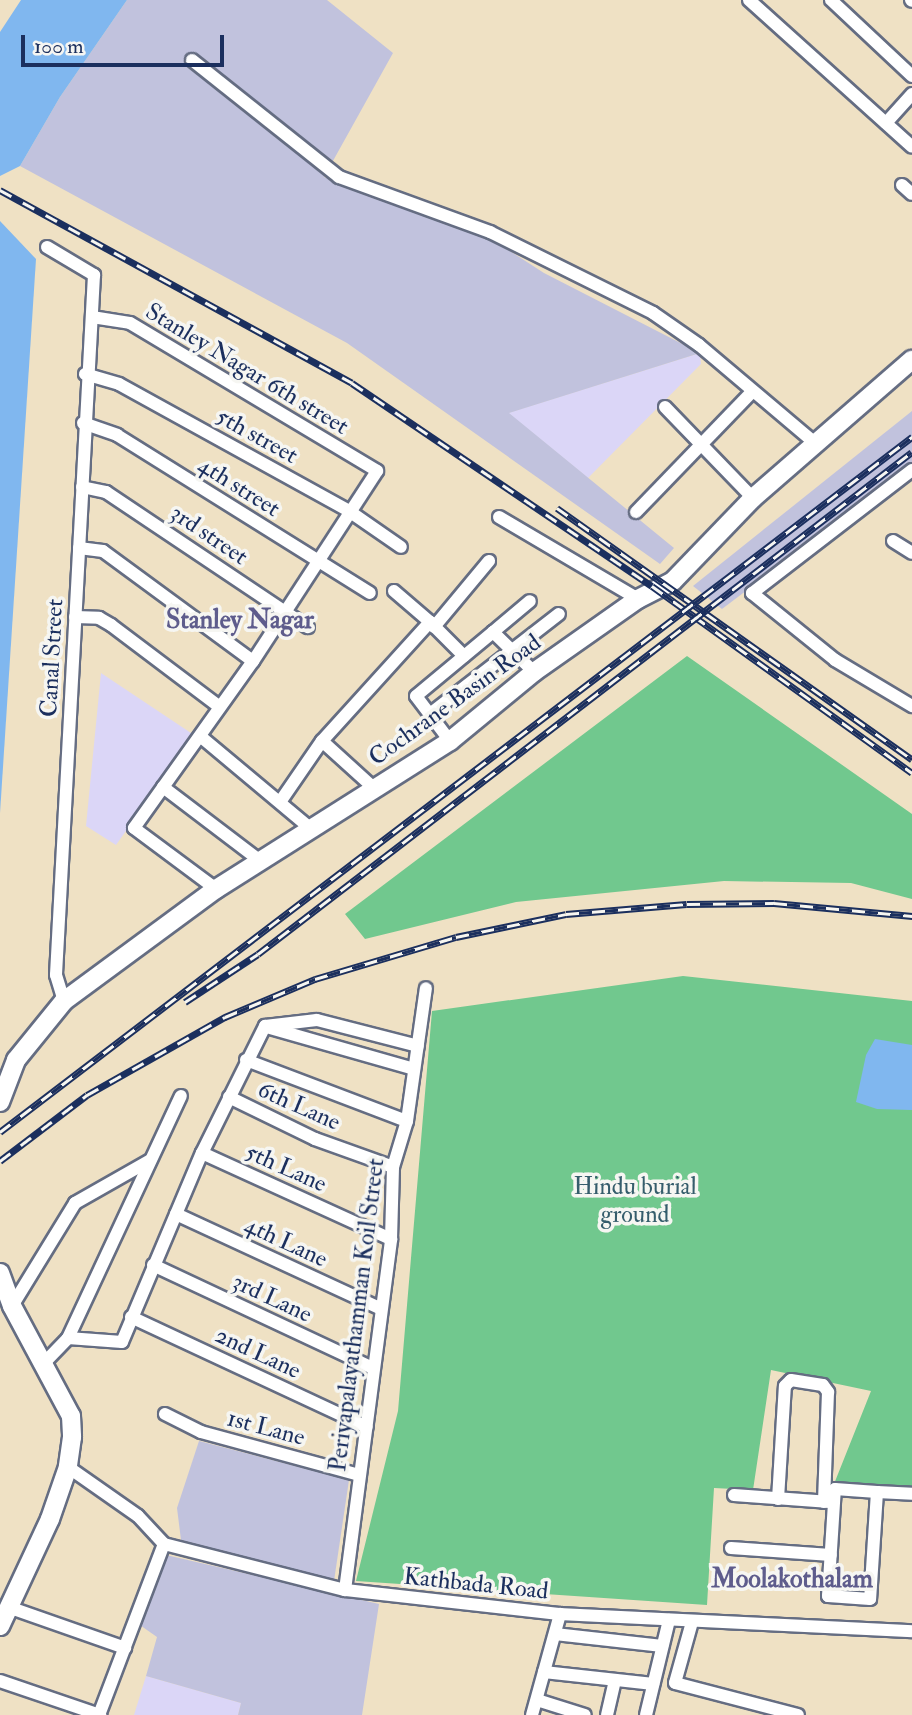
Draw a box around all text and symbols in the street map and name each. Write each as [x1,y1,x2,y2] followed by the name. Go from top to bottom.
[24,21,228,65] scale bar
[34,33,84,60] text: 100 m
[140,297,354,441] street label: Stanley Nagar 6th street
[211,402,303,470] street label: 5th street
[193,451,285,523] street label: 4th street
[165,499,253,571] street label: 3rd street
[35,598,69,718] street label: Canal Street
[166,605,314,637] district label: Stanley Nagar
[363,628,547,772] street label: Cochrane Basin Road
[253,1075,345,1137] street label: 6th Lane
[241,1137,331,1199] street label: 5th Lane
[324,1157,390,1473] street label: Periyapalayathamman Koil Street
[573,1173,697,1229] park label: Hindu burial ground
[240,1210,332,1274] street label: 4th Lane
[228,1267,316,1329] street label: 3rd Lane
[211,1321,305,1385] street label: 2nd Lane
[224,1404,308,1452] street label: 1st Lane
[402,1562,550,1606] street label: Kathbada Road
[711,1564,873,1596] district label: Moolakothalam

